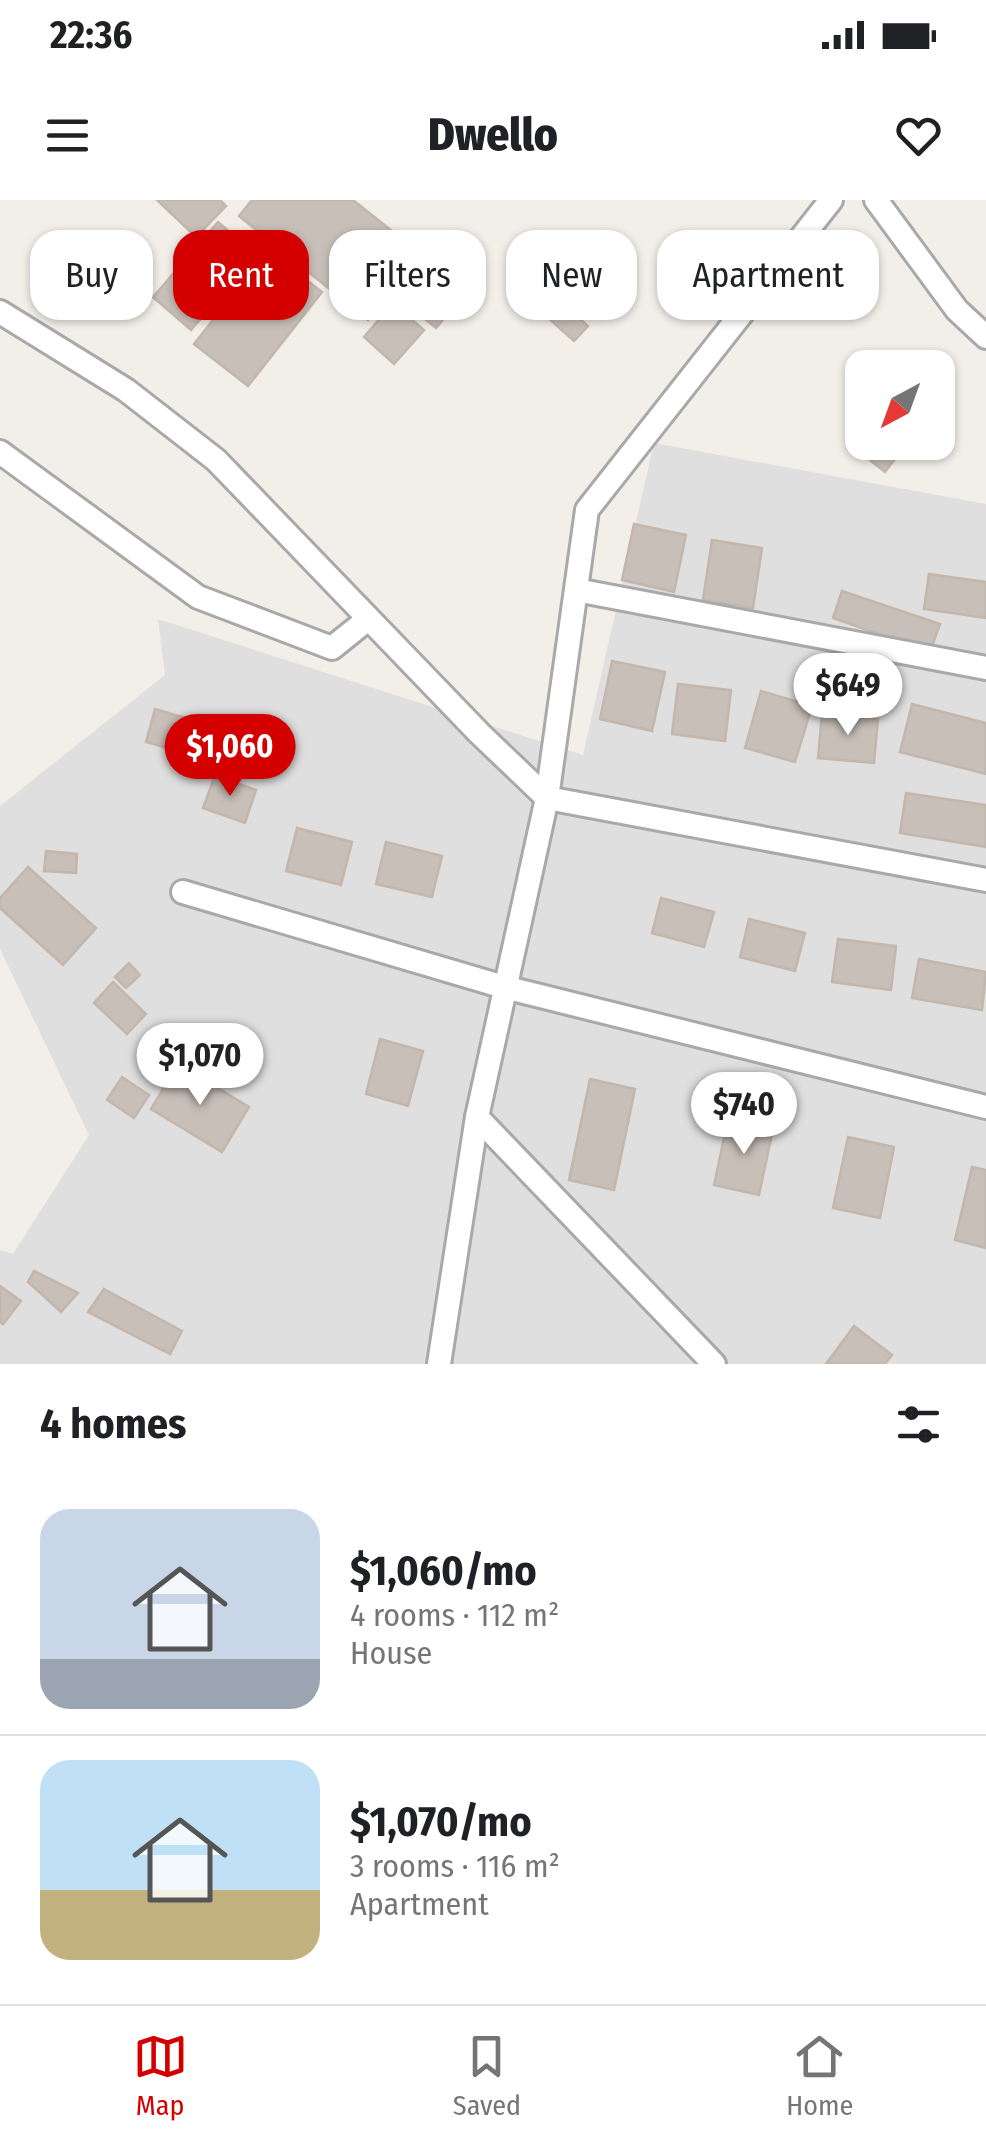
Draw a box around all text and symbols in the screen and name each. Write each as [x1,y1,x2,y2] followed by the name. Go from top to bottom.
[50,12,132,58] text: 22:36
[40,108,95,163] icon: menu
[428,108,558,162] text: Dwello
[891,108,946,163] icon: heart
[30,230,153,320] chip: Buy
[173,230,309,320] chip: Rent
[329,230,486,320] chip: Filters
[506,230,637,320] chip: New
[657,230,879,320] chip: Apartment
[845,350,955,460] north arrow
[845,350,955,460] map controls
[789,653,907,738] pin: $649
[815,666,881,704] text: $649
[149,714,311,799] pin: $1,060
[187,727,273,765] text: $1,060
[119,1023,281,1108] pin: $1,070
[159,1036,241,1074] text: $1,070
[685,1072,803,1157] pin: $740
[713,1085,775,1123] text: $740
[891,1397,946,1452] icon: filters
[40,1399,187,1449] text: 4 homes
[350,1546,537,1596] text: $1,060/mo
[120,1549,240,1669] icon: home
[350,1596,559,1634] text: 4 rooms · 112 m²
[350,1634,432,1672] text: House
[350,1797,532,1847] text: $1,070/mo
[120,1800,240,1920] icon: home
[350,1847,560,1885] text: 3 rooms · 116 m²
[350,1885,489,1923] text: Apartment
[133,2029,188,2122] tab: Map
[453,2029,521,2122] tab: Saved
[786,2029,853,2122] tab: Home

